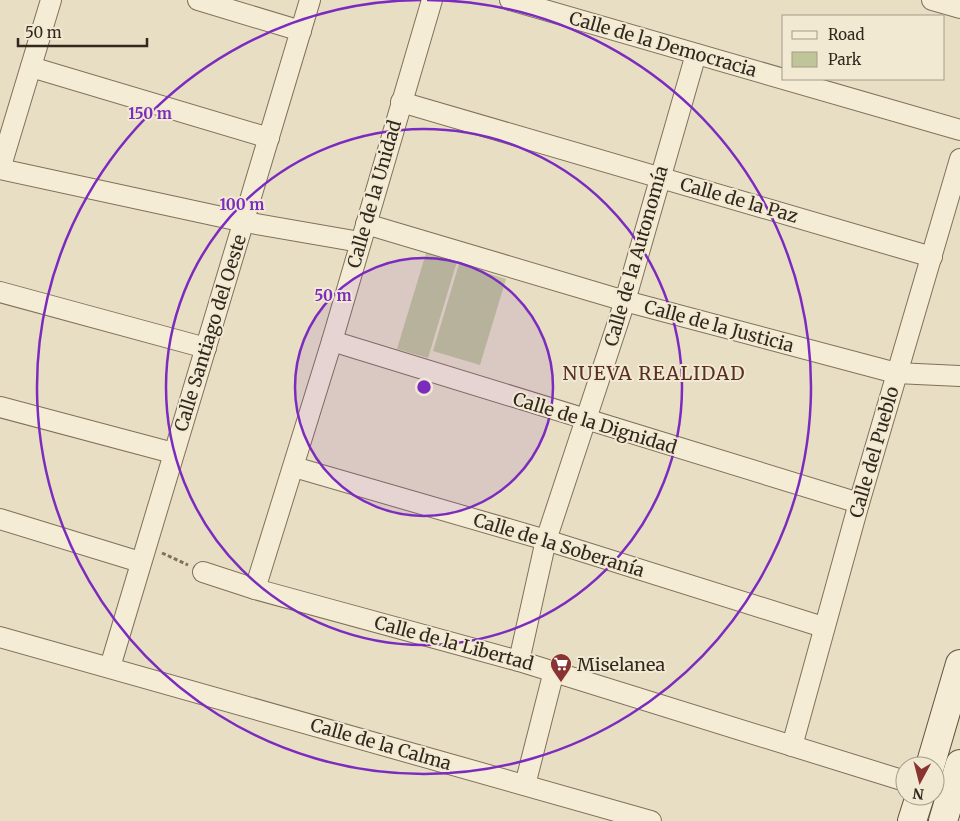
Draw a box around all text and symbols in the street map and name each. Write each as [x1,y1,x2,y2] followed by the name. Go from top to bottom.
[567,6,760,82] street label: Calle de la Democracia
[18,15,146,47] scale bar
[782,15,945,80] legend
[25,23,62,42] text: 50 m
[828,25,864,44] text: Road
[828,50,862,69] text: Park
[128,104,172,123] text: 150 m
[342,117,406,271] street label: Calle de la Unidad
[599,163,673,349] street label: Calle de la Autonomía
[678,172,801,228] street label: Calle de la Paz
[220,195,264,214] text: 100 m
[169,232,251,434] street label: Calle Santiago del Oeste
[314,286,352,305] text: 50 m
[642,295,797,357] street label: Calle de la Justicia
[562,361,746,385] district label: NUEVA REALIDAD
[415,378,433,396] centre of rings
[844,384,904,520] street label: Calle del Pueblo
[510,387,680,459] street label: Calle de la Dignidad
[471,508,648,582] street label: Calle de la Soberanía
[372,611,536,675] street label: Calle de la Libertad
[549,652,573,683] supermarket icon: Miselanea
[577,653,665,676] place label: Miselanea
[308,713,454,775] street label: Calle de la Calma
[895,756,945,806] north arrow
[912,784,925,804] text: N

